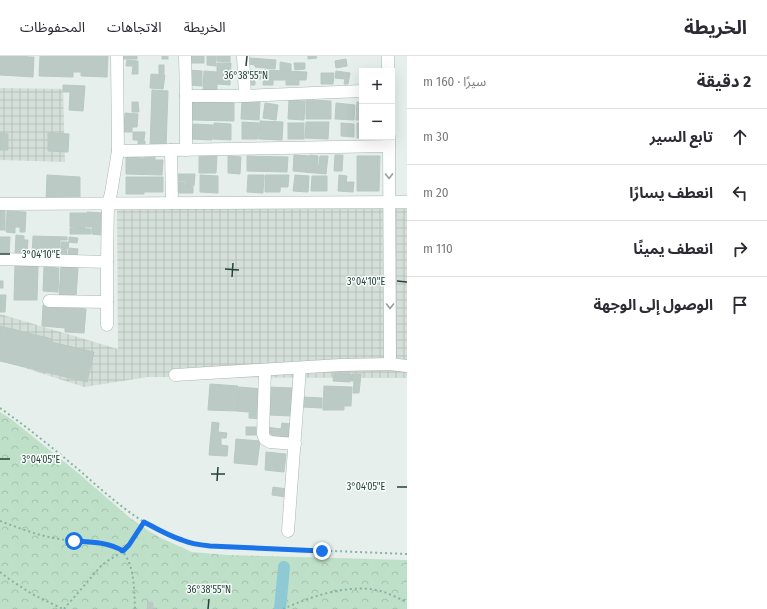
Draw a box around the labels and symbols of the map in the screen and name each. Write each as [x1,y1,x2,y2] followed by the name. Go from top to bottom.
[224,70,268,82] text: 36°38'55"N
[385,173,394,179] one-way arrow
[22,249,60,261] text: 3°04'10"E
[347,276,385,288] text: 3°04'10"E
[386,303,394,309] one-way arrow
[22,454,61,466] text: 3°04'05"E
[347,481,386,493] text: 3°04'05"E
[65,532,83,550] route start
[313,542,331,560] route end
[187,584,231,596] text: 36°38'55"N

